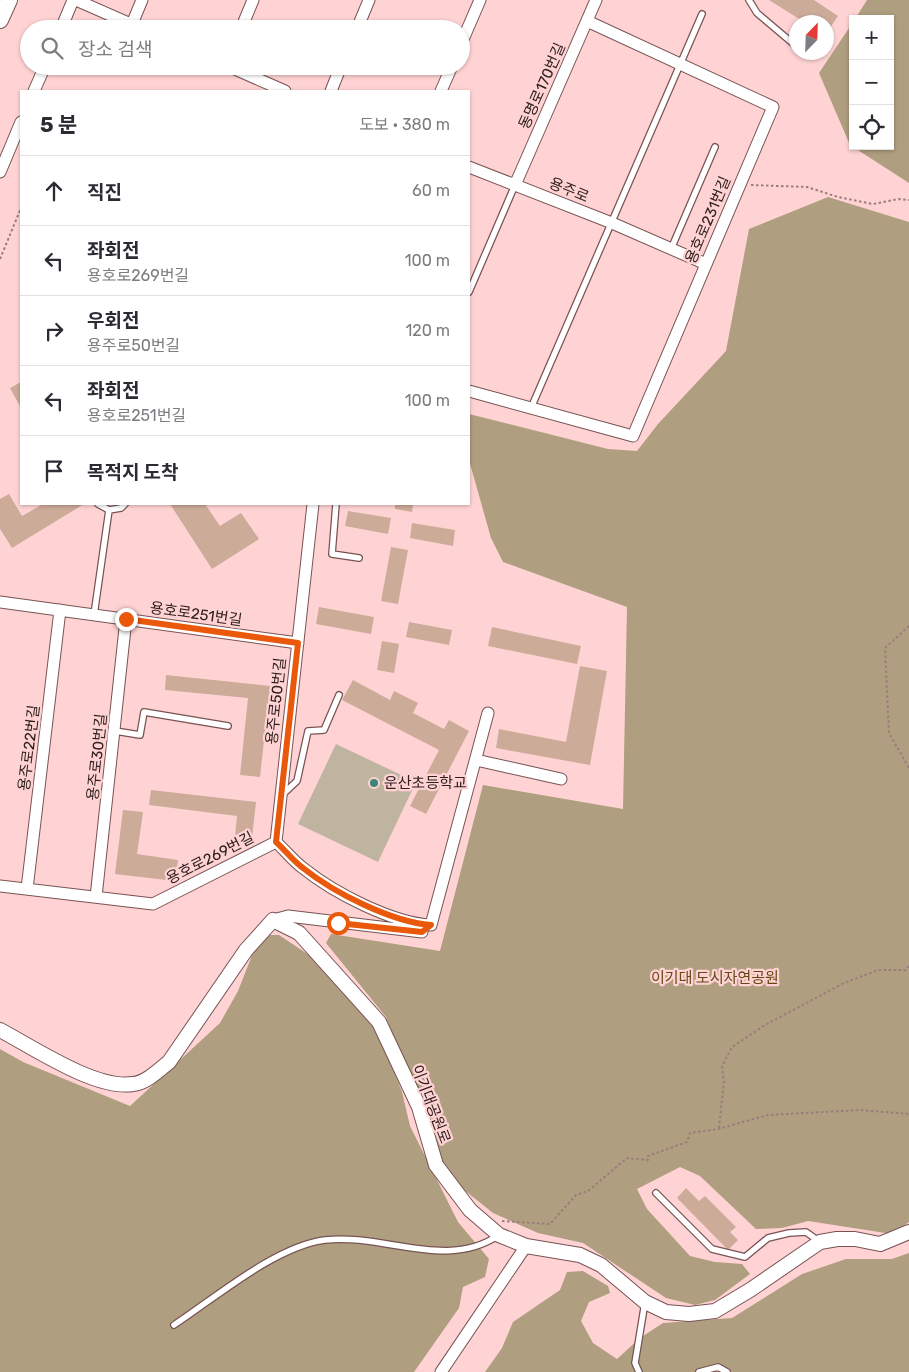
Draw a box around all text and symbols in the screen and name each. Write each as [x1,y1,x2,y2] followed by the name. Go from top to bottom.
[789,15,834,60] north arrow
[849,15,894,150] map controls
[849,15,894,60] button: +
[20,20,470,75] search box
[38,34,66,62] icon: search
[78,38,153,61] text: 장소 검색
[515,40,569,132] street label: 동명로170번길
[849,60,894,105] button: −
[849,105,894,150] button: locate
[40,112,77,137] text: 5 분
[359,115,450,134] text: 도보 · 380 m
[546,174,592,206] street label: 용주로
[682,174,734,266] street label: 용호로231번길
[40,177,68,205] icon: ahead
[87,181,122,204] text: 직진
[412,181,450,200] text: 60 m
[87,239,139,262] text: 좌회전
[40,247,68,275] icon: left
[405,251,450,270] text: 100 m
[87,266,189,285] text: 용호로269번길
[87,309,139,332] text: 우회전
[40,317,68,345] icon: right
[405,321,450,340] text: 120 m
[87,336,180,355] text: 용주로50번길
[87,379,139,402] text: 좌회전
[40,387,68,415] icon: left
[405,391,450,410] text: 100 m
[87,406,186,425] text: 용호로251번길
[40,457,68,485] icon: arrive
[87,461,178,484] text: 목적지 도착
[149,599,243,629] street label: 용호로251번길
[115,608,138,631] route end
[262,657,290,745] street label: 용주로50번길
[15,704,43,792] street label: 용주로22번길
[83,713,111,801] street label: 용주로30번길
[384,774,467,792] place label: 운산초등학교
[368,777,380,789] marker: 운산초등학교
[163,828,257,888] street label: 용호로269번길
[327,912,350,935] route start
[651,969,779,987] park label: 이기대 도시자연공원
[408,1062,454,1146] street label: 이기대공원로

